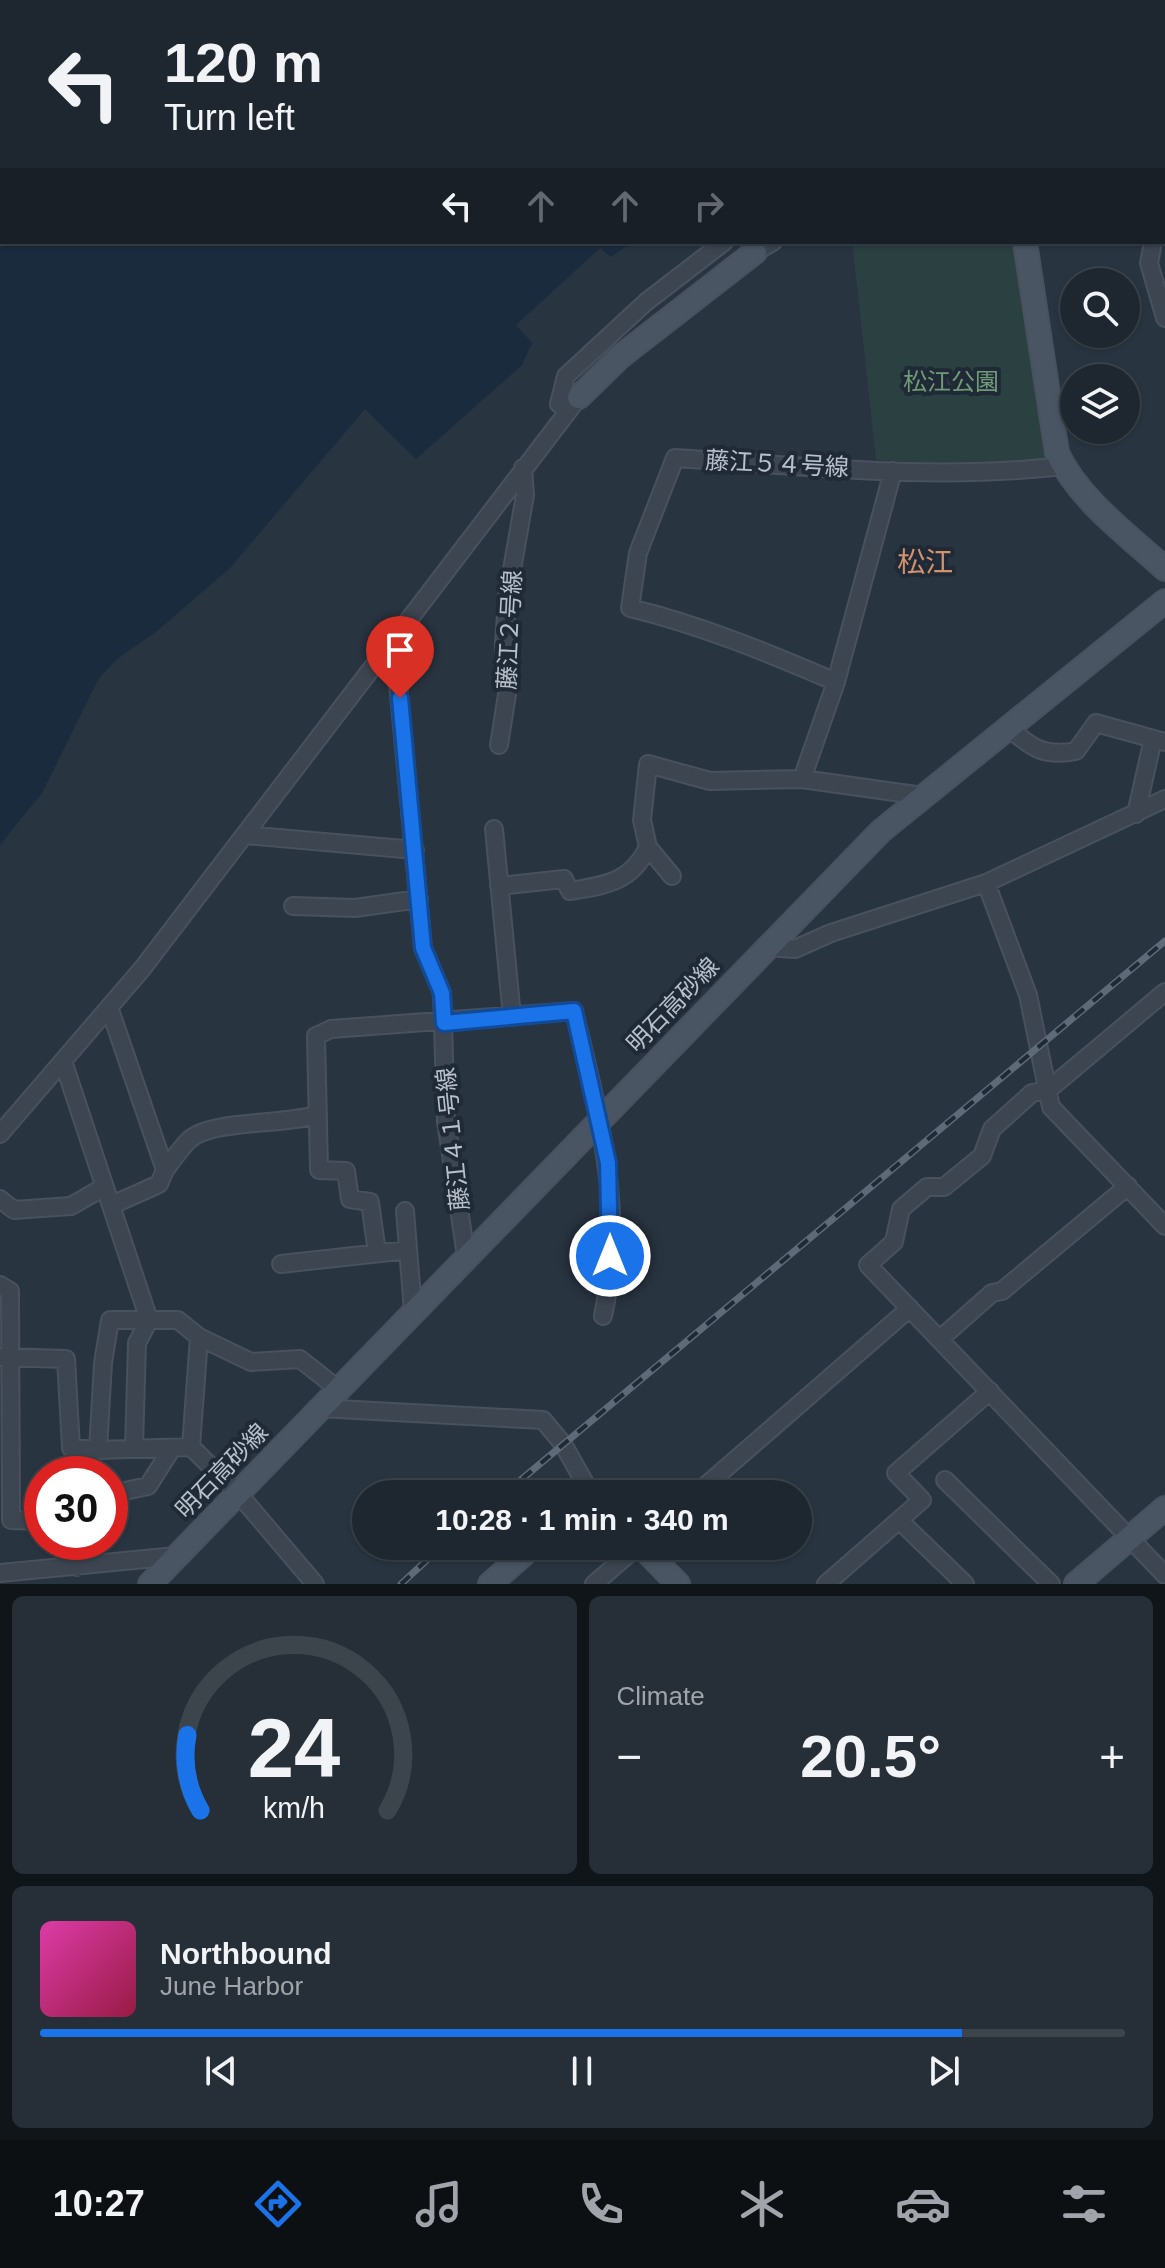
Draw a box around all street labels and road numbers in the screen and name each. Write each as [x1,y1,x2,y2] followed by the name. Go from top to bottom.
[704,446,850,481] street label: 藤江５４号線
[493,569,526,691] street label: 藤江２号線
[621,952,724,1057] street label: 明石高砂線
[432,1066,473,1212] street label: 藤江４１号線
[170,1418,273,1523] street label: 明石高砂線

